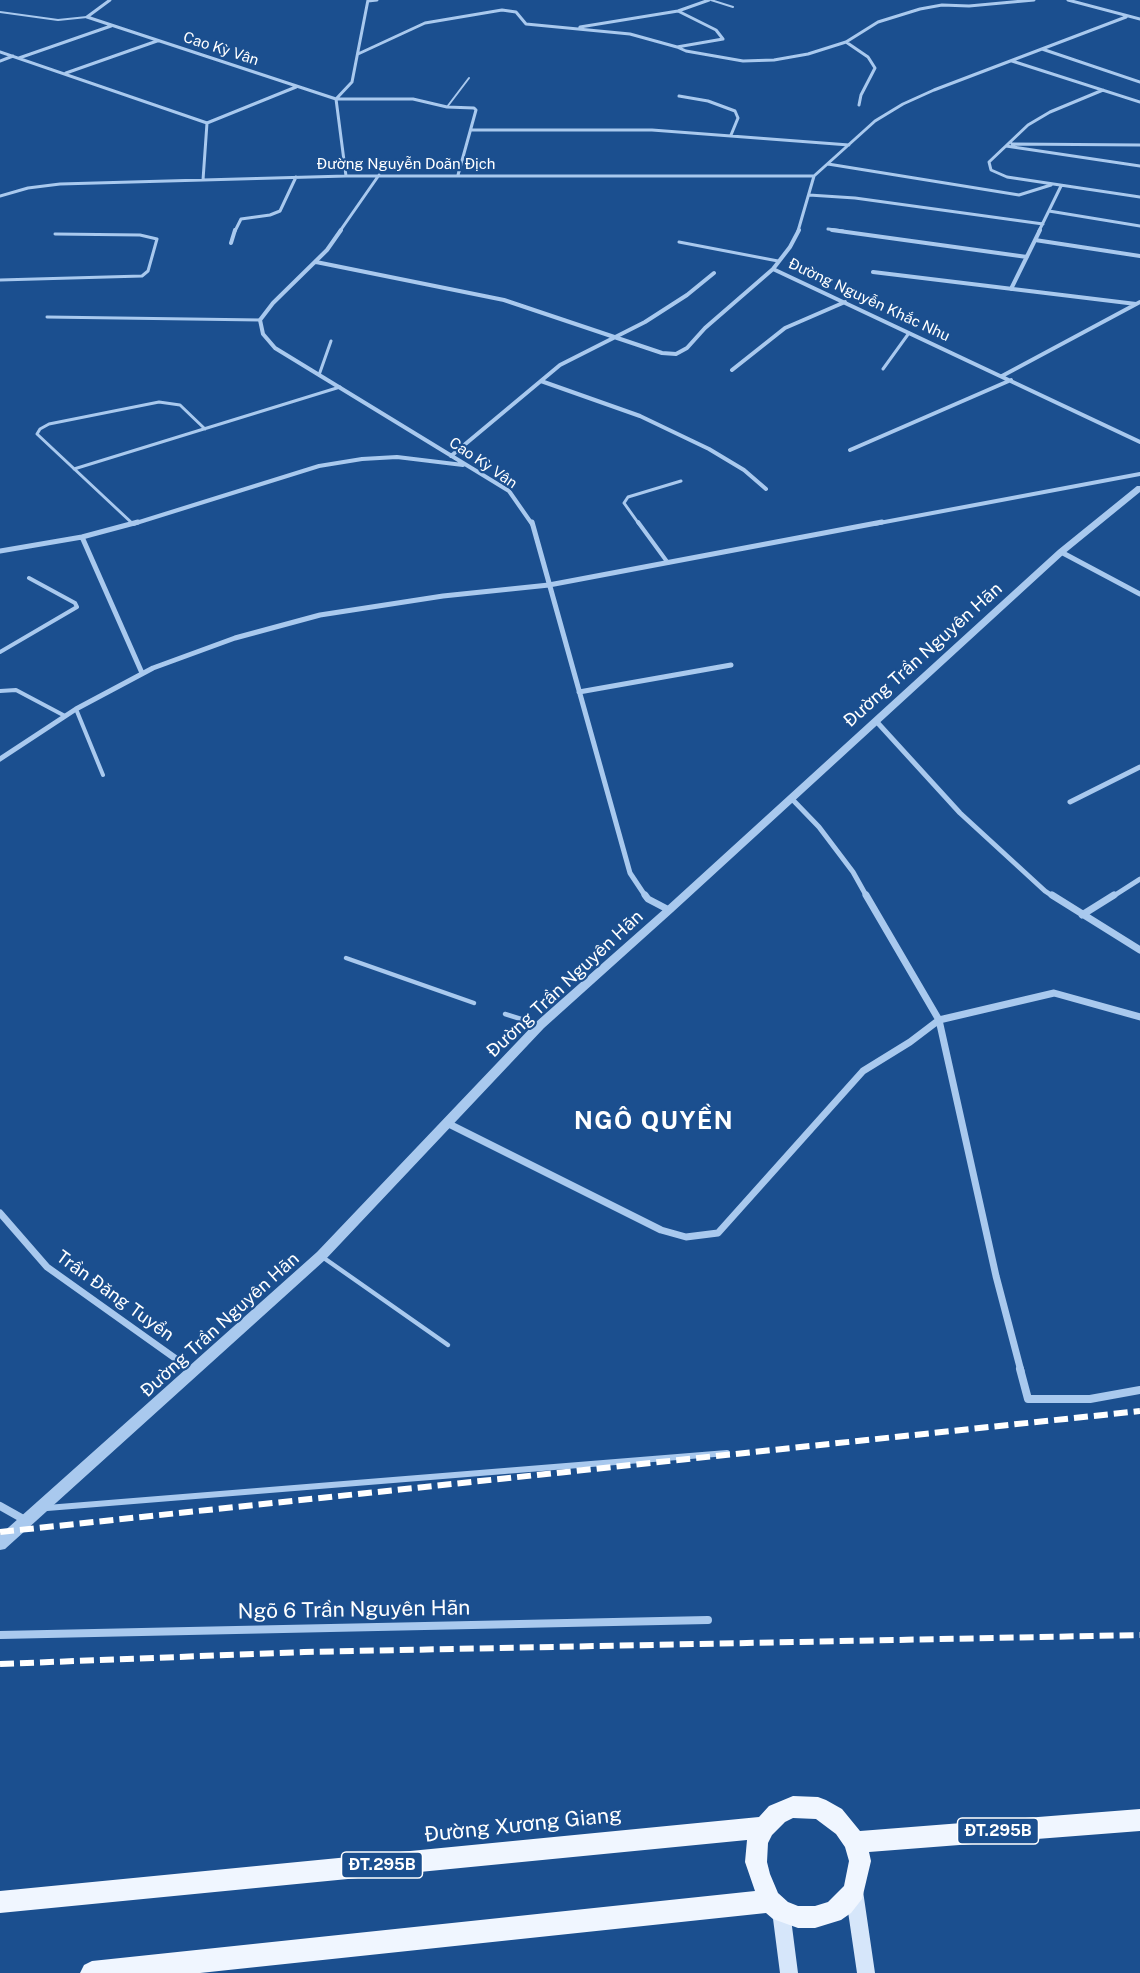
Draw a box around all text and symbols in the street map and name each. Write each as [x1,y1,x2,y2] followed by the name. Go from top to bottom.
[181,28,261,70] street label: Cao Kỳ Vân
[317,155,495,173] street label: Đường Nguyễn Doãn Địch
[785,255,953,345] street label: Đường Nguyễn Khắc Nhu
[446,434,520,492] street label: Cao Kỳ Vân
[839,578,1007,732] street label: Đường Trần Nguyên Hãn
[482,906,648,1062] street label: Đường Trần Nguyên Hãn
[574,1108,734,1136] district label: NGÔ QUYỀN
[52,1246,178,1346] street label: Trần Đăng Tuyển
[136,1248,304,1402] street label: Đường Trần Nguyên Hãn
[238,1595,470,1625] street label: Ngõ 6 Trần Nguyên Hãn
[423,1802,623,1848] street label: Đường Xương Giang
[958,1818,1038,1844] road number: ĐT.295B
[342,1852,422,1878] road number: ĐT.295B

